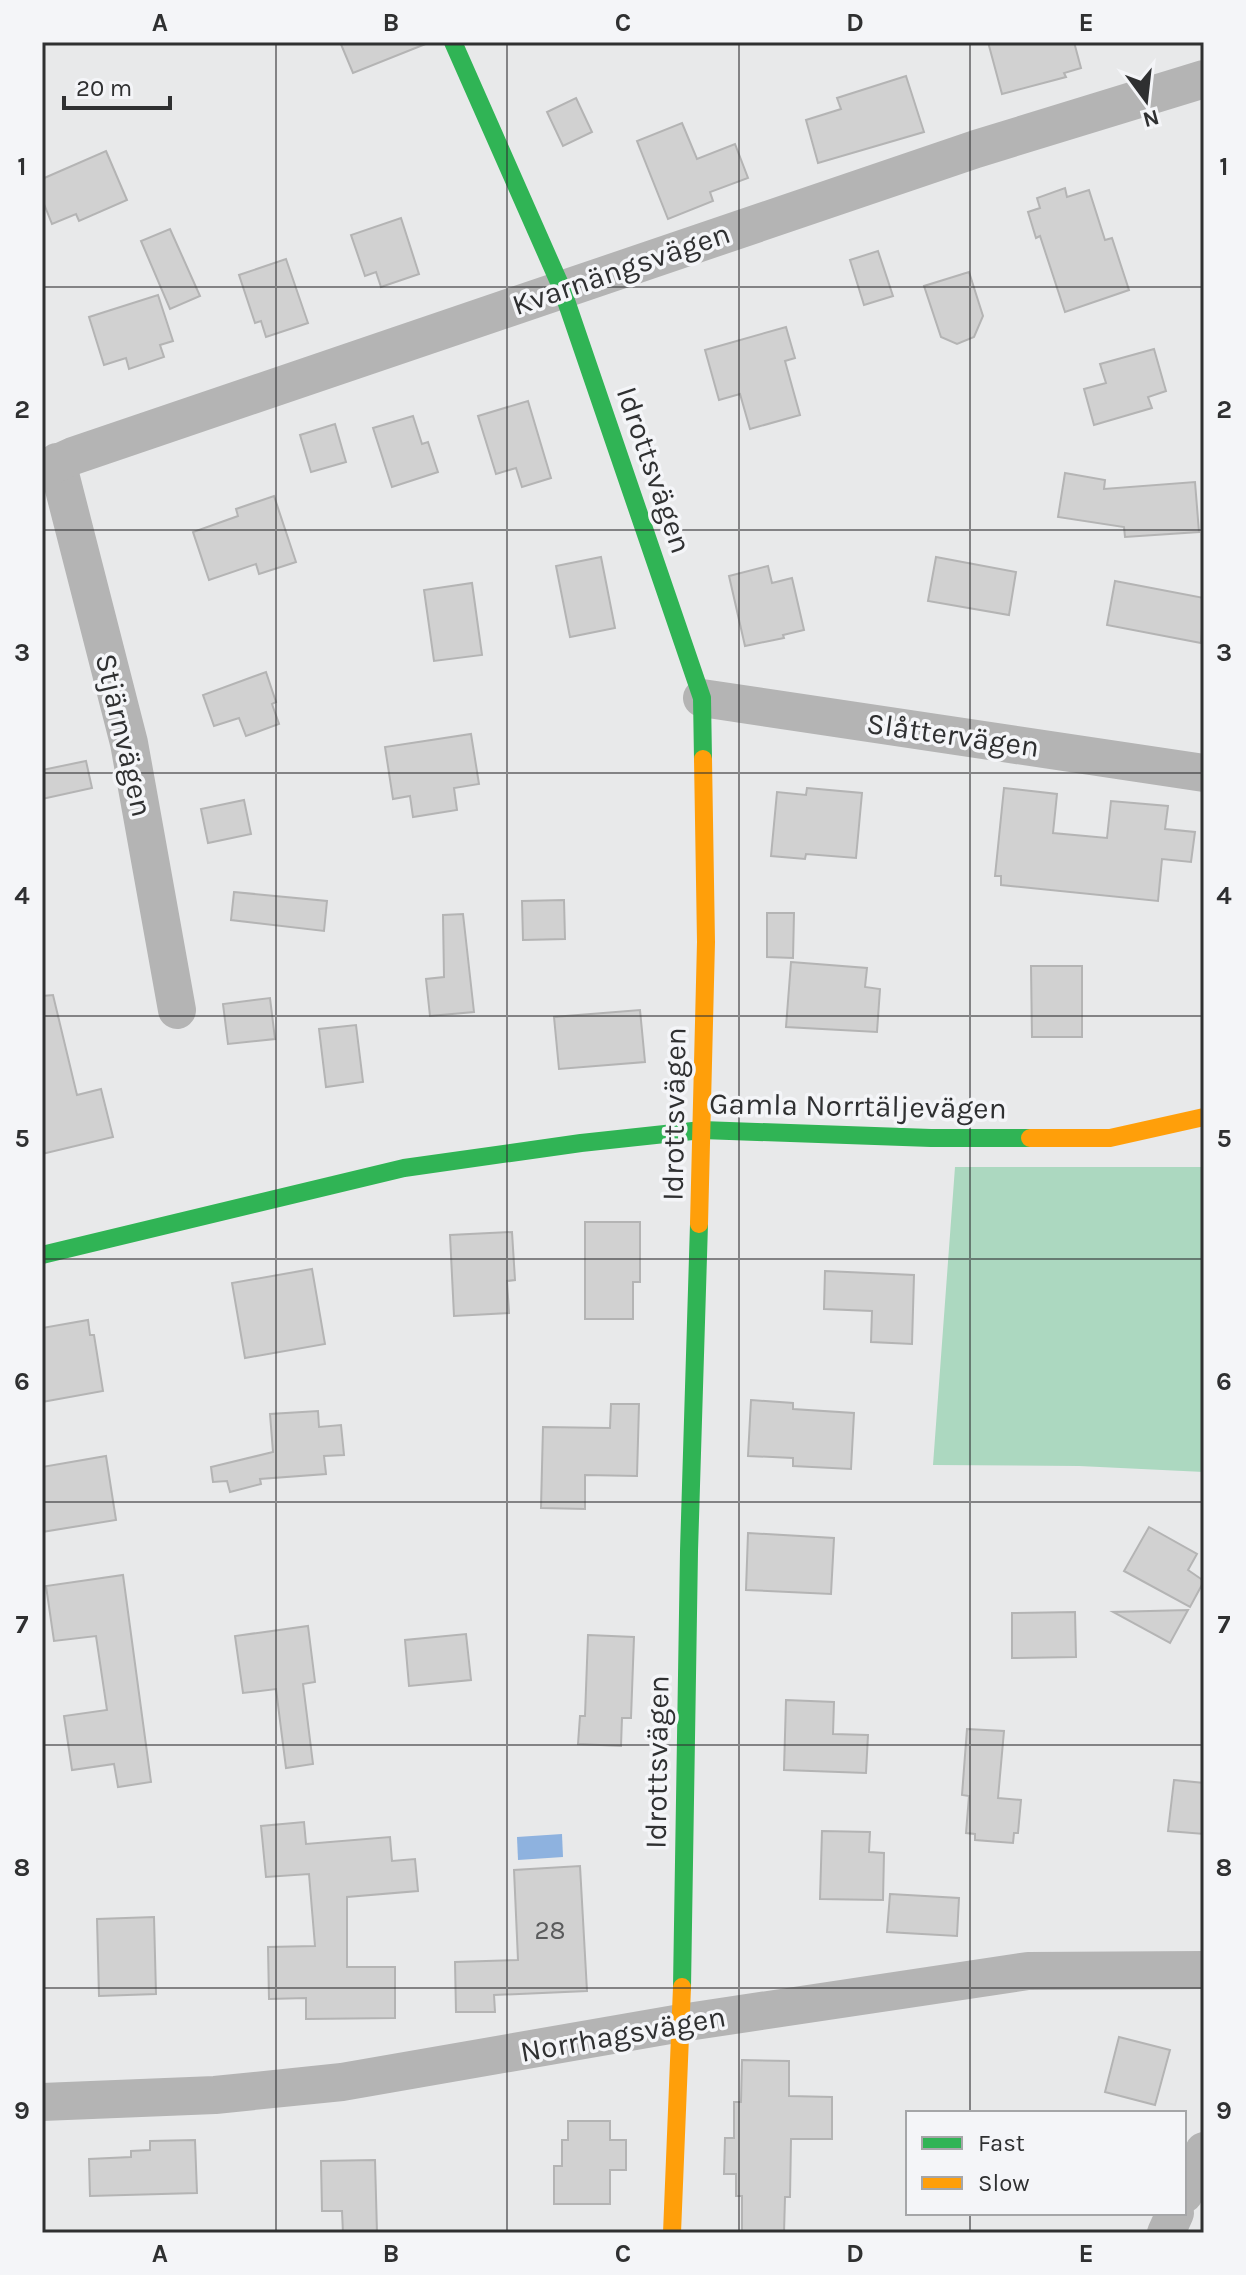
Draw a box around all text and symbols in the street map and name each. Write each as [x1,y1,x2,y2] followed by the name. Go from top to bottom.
[152,7,168,38] text: A
[383,7,399,38] text: B
[615,7,631,38] text: C
[846,7,864,38] text: D
[1078,7,1094,38] text: E
[64,60,170,110] scale bar
[1106,60,1186,140] north arrow
[76,74,132,102] text: 20 m
[1140,104,1162,133] text: N
[17,151,27,182] text: 1
[1219,151,1229,182] text: 1
[507,215,735,323] street label: Kvarnängsvägen
[609,382,699,558] street label: Idrottsvägen
[14,394,30,425] text: 2
[1216,394,1232,425] text: 2
[14,637,30,668] text: 3
[1216,637,1232,668] text: 3
[88,650,160,820] street label: Stjärnvägen
[864,705,1042,765] street label: Slåttervägen
[14,880,30,911] text: 4
[1216,880,1232,911] text: 4
[654,1027,694,1201] street label: Idrottsvägen
[709,1085,1007,1127] street label: Gamla Norrtäljevägen
[14,1123,30,1154] text: 5
[1216,1123,1232,1154] text: 5
[14,1366,30,1397] text: 6
[1216,1366,1232,1397] text: 6
[16,1609,29,1640] text: 7
[1218,1609,1231,1640] text: 7
[637,1675,677,1849] street label: Idrottsvägen
[14,1852,30,1883] text: 8
[1216,1852,1232,1883] text: 8
[534,1915,566,1946] house number: 28
[517,1998,729,2070] street label: Norrhagsvägen
[14,2095,30,2126] text: 9
[1216,2095,1232,2126] text: 9
[906,2111,1186,2215] legend
[978,2129,1025,2157] text: Fast
[978,2169,1030,2197] text: Slow
[152,2238,168,2269] text: A
[383,2238,399,2269] text: B
[615,2238,631,2269] text: C
[846,2238,864,2269] text: D
[1078,2238,1094,2269] text: E

